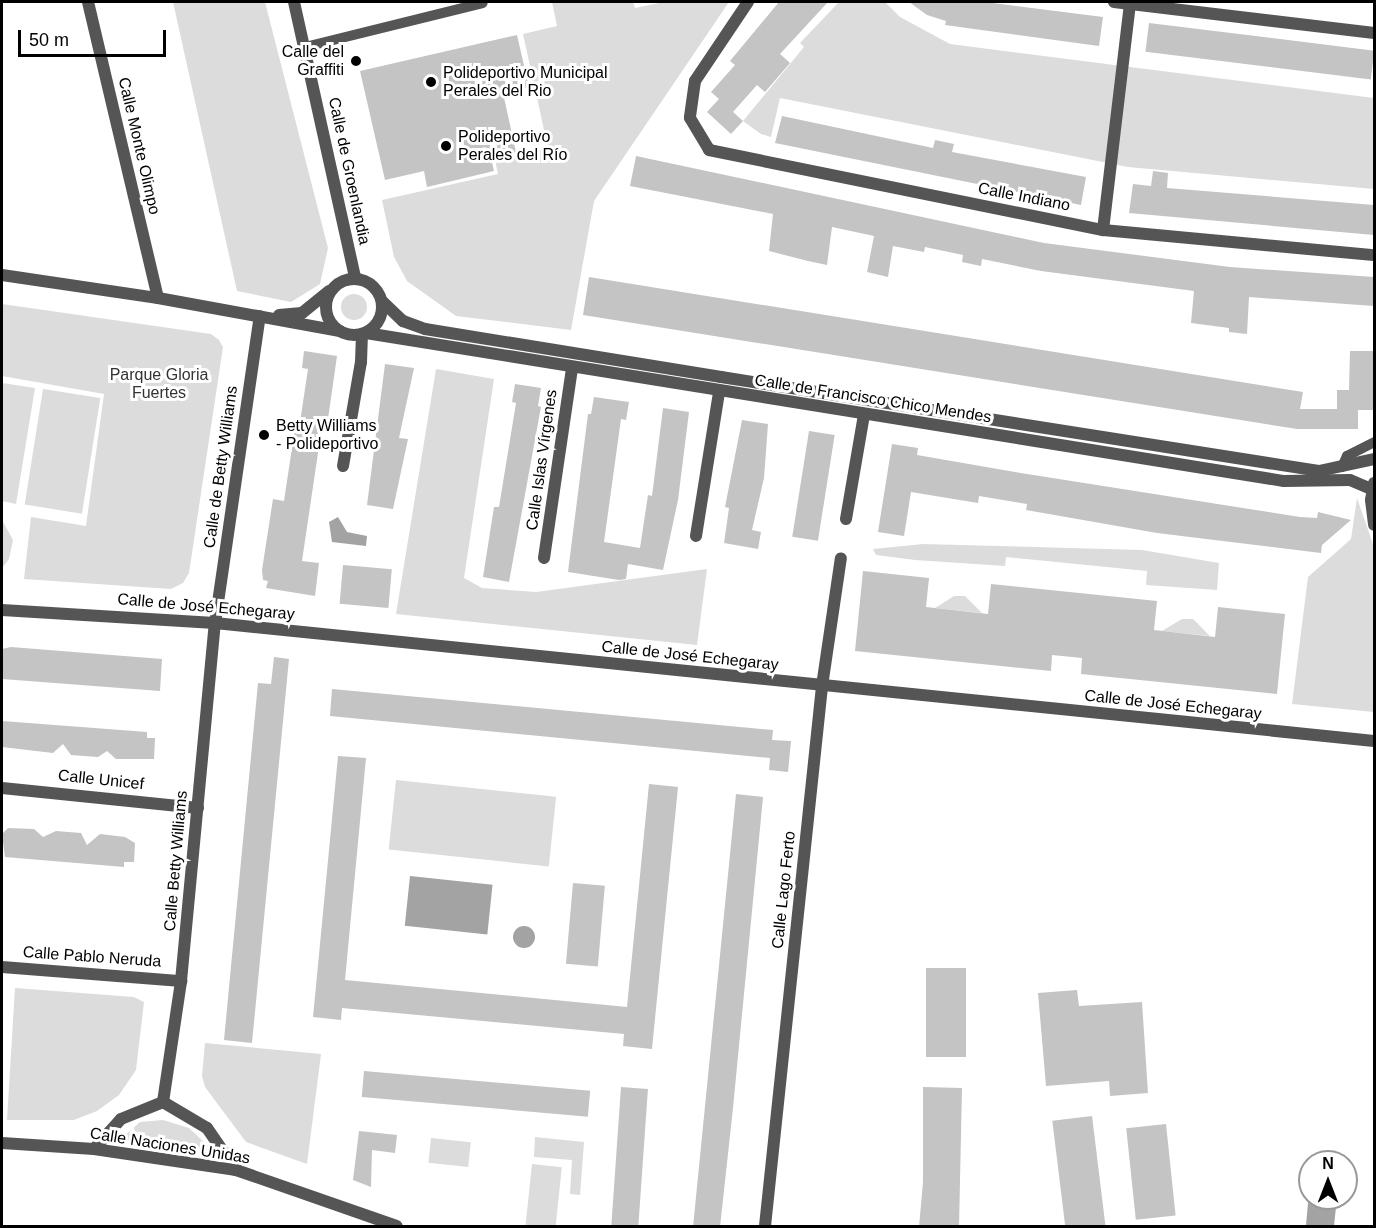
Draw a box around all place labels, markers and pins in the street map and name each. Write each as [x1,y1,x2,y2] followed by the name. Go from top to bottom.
[282,42,344,80] place label: Calle del Graffiti
[349,54,363,68] marker: Calle del Graffiti
[443,63,608,101] place label: Polideportivo Municipal Perales del Rio
[424,75,438,89] marker: Polideportivo Municipal Perales del Rio
[458,127,567,165] place label: Polideportivo Perales del Río
[439,139,453,153] marker: Polideportivo Perales del Río
[276,416,378,454] place label: Betty Williams - Polideportivo
[257,428,271,442] marker: Betty Williams - Polideportivo

